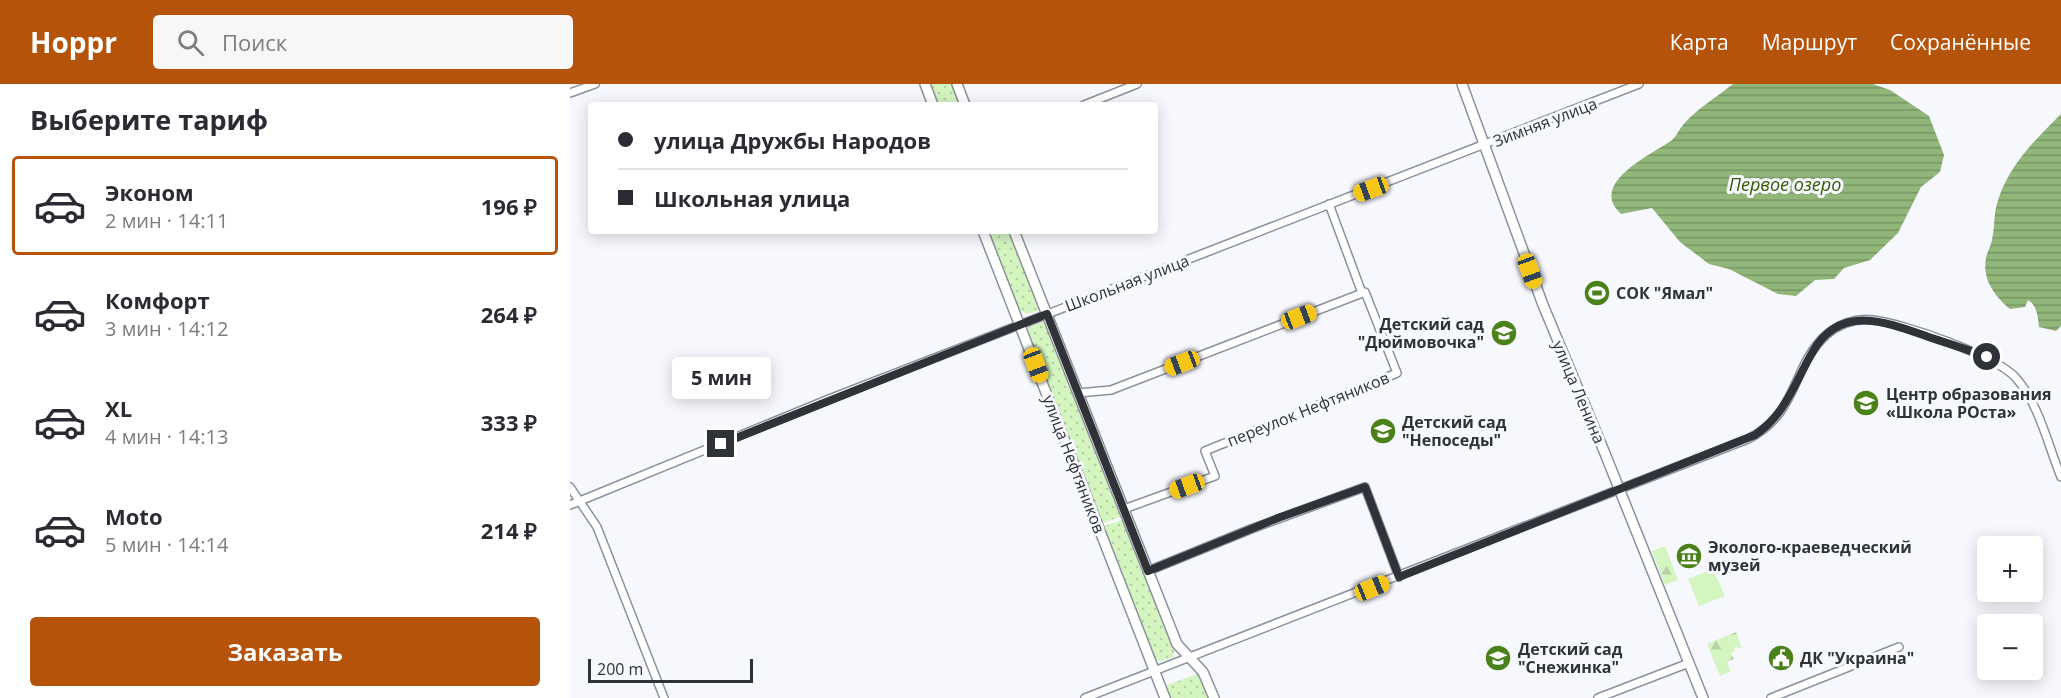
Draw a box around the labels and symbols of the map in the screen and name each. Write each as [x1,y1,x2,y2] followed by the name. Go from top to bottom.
[1490,92,1600,152] street label: Зимняя улица
[1729,172,1841,196] water label: Первое озеро
[1351,174,1391,204] car
[1062,249,1192,317] street label: Школьная улица
[1515,251,1545,291] car
[1582,278,1612,308] sports icon: СОК "Ямал"
[1616,282,1713,304] place label: СОК "Ямал"
[1279,302,1319,332] car
[1358,313,1484,353] place label: Детский сад "Дюймовочка"
[1489,318,1519,348] school or university icon: Детский сад "Дюймовочка"
[1547,337,1611,447] street label: улица Ленина
[1973,343,2000,370] route start
[1021,345,1051,385] car
[1162,348,1202,378] car
[672,357,771,399] callout: 5 мин
[1224,366,1392,452] street label: переулок Нефтяников
[1886,383,2051,423] place label: Центр образования «Школа РОста»
[1851,388,1881,418] school or university icon: Центр образования «Школа РОста»
[1037,392,1111,536] street label: улица Нефтяников
[1402,411,1507,451] place label: Детский сад "Непоседы"
[1368,416,1398,446] school or university icon: Детский сад "Непоседы"
[707,430,734,457] route end
[1167,471,1207,501] car
[1708,536,1912,576] place label: Эколого-краеведческий музей
[1674,541,1704,571] museum icon: Эколого-краеведческий музей
[1352,573,1392,603] car
[1518,638,1623,678] place label: Детский сад "Снежинка"
[1483,643,1513,673] school or university icon: Детский сад "Снежинка"
[1766,643,1796,673] public building icon: ДК "Украина"
[1800,647,1914,669] place label: ДК "Украина"
[588,656,753,684] scale bar

